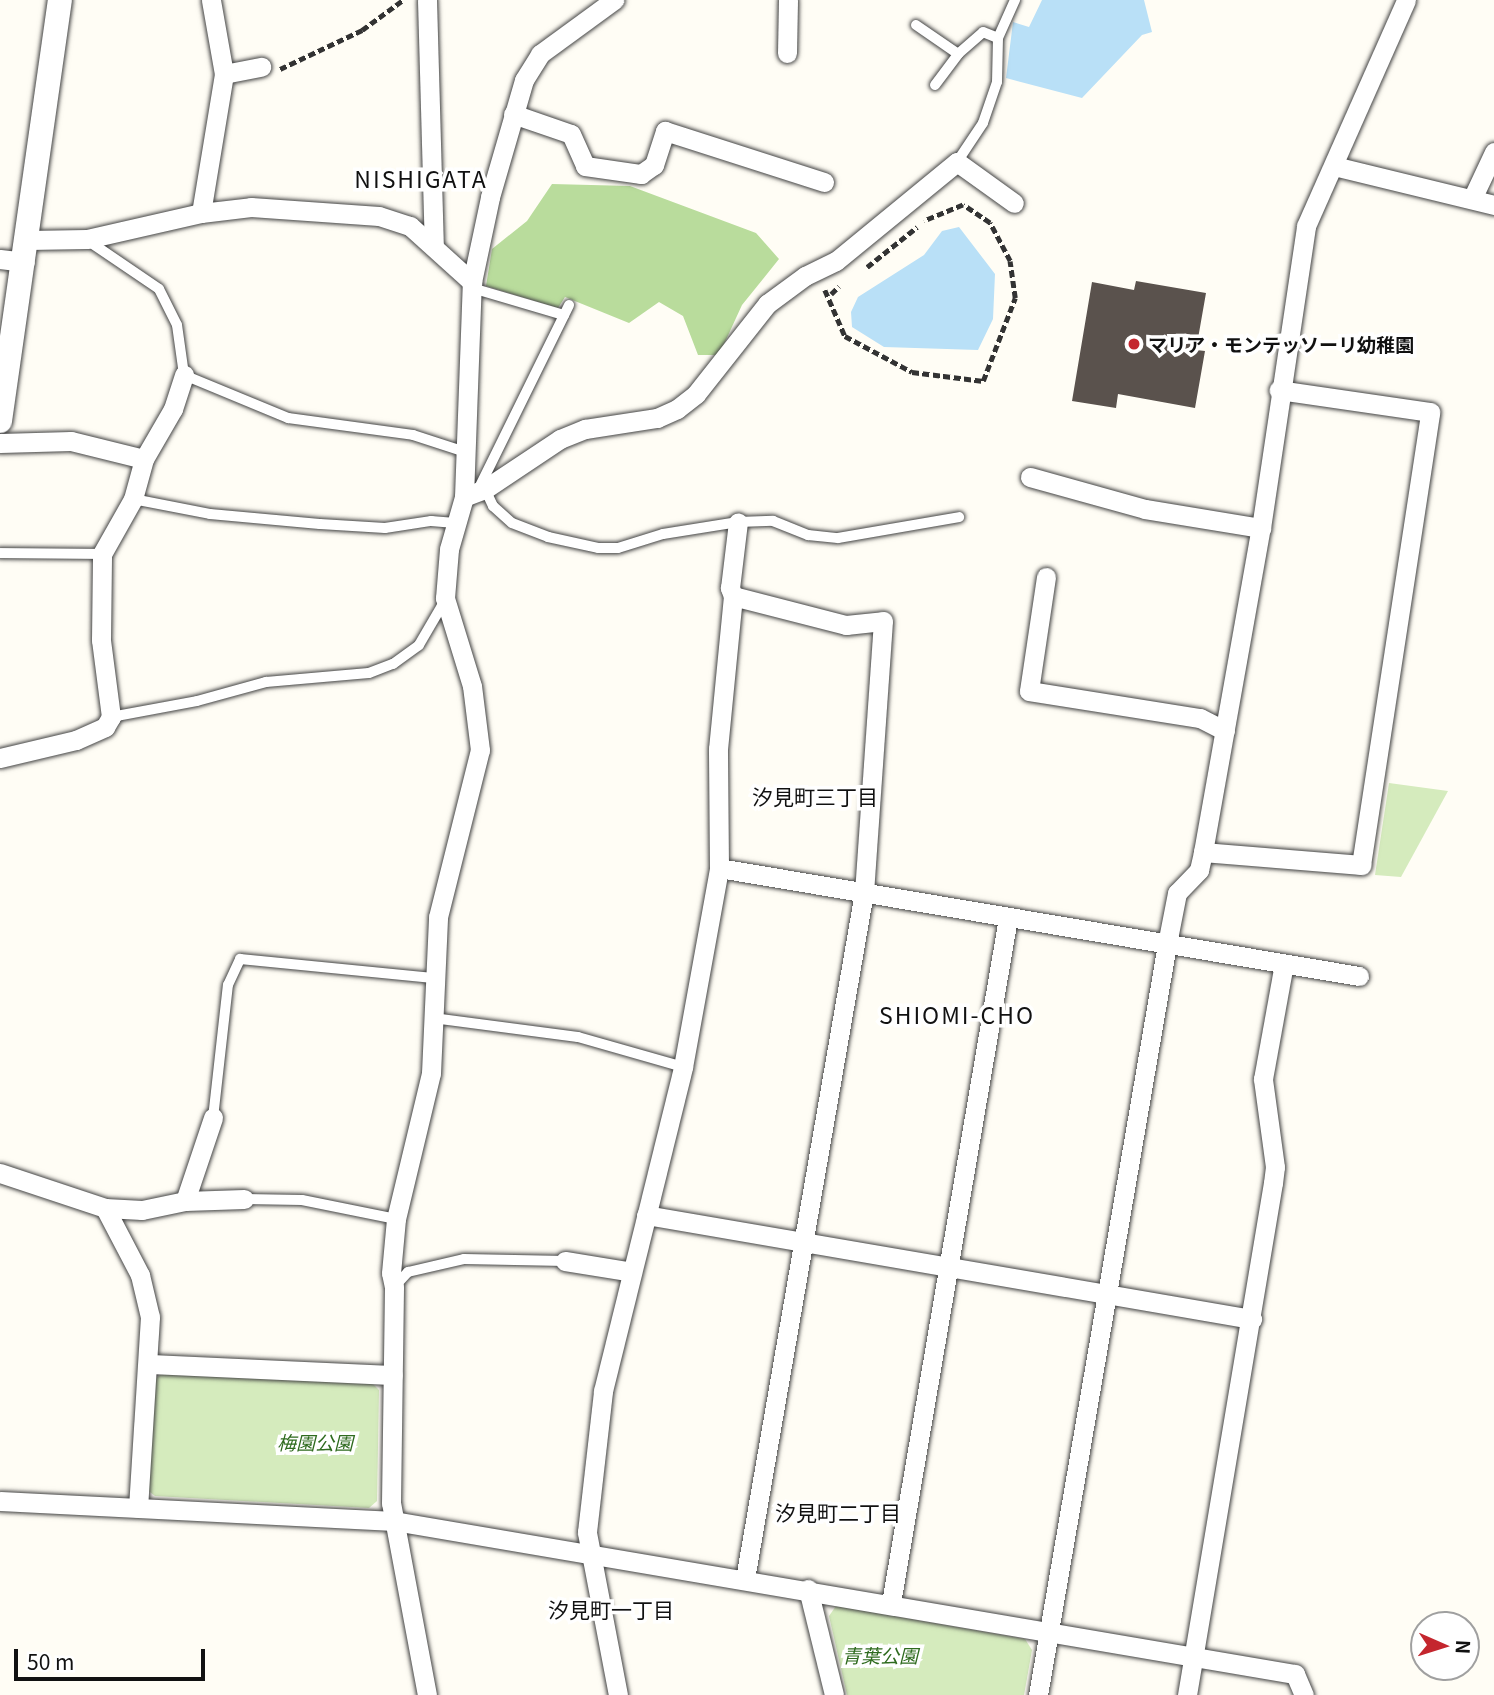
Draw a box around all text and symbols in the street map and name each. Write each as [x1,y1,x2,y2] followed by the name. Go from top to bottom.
[355,164,487,192] district label: NISHIGATA
[1148,333,1414,355] place label: マリア・モンテッソーリ幼稚園
[1126,336,1142,352] marker: マリア・モンテッソーリ幼稚園
[752,783,878,809] district label: 汐見町三丁目
[880,1000,1034,1028] district label: SHIOMI-CHO
[277,1431,353,1453] park label: 梅園公園
[775,1499,901,1525] district label: 汐見町二丁目
[548,1596,674,1622] district label: 汐見町一丁目
[1410,1611,1480,1681] north arrow
[18,1636,208,1680] scale bar
[1451,1639,1478,1655] text: N
[842,1644,918,1666] park label: 青葉公園
[27,1646,74,1676] text: 50 m

